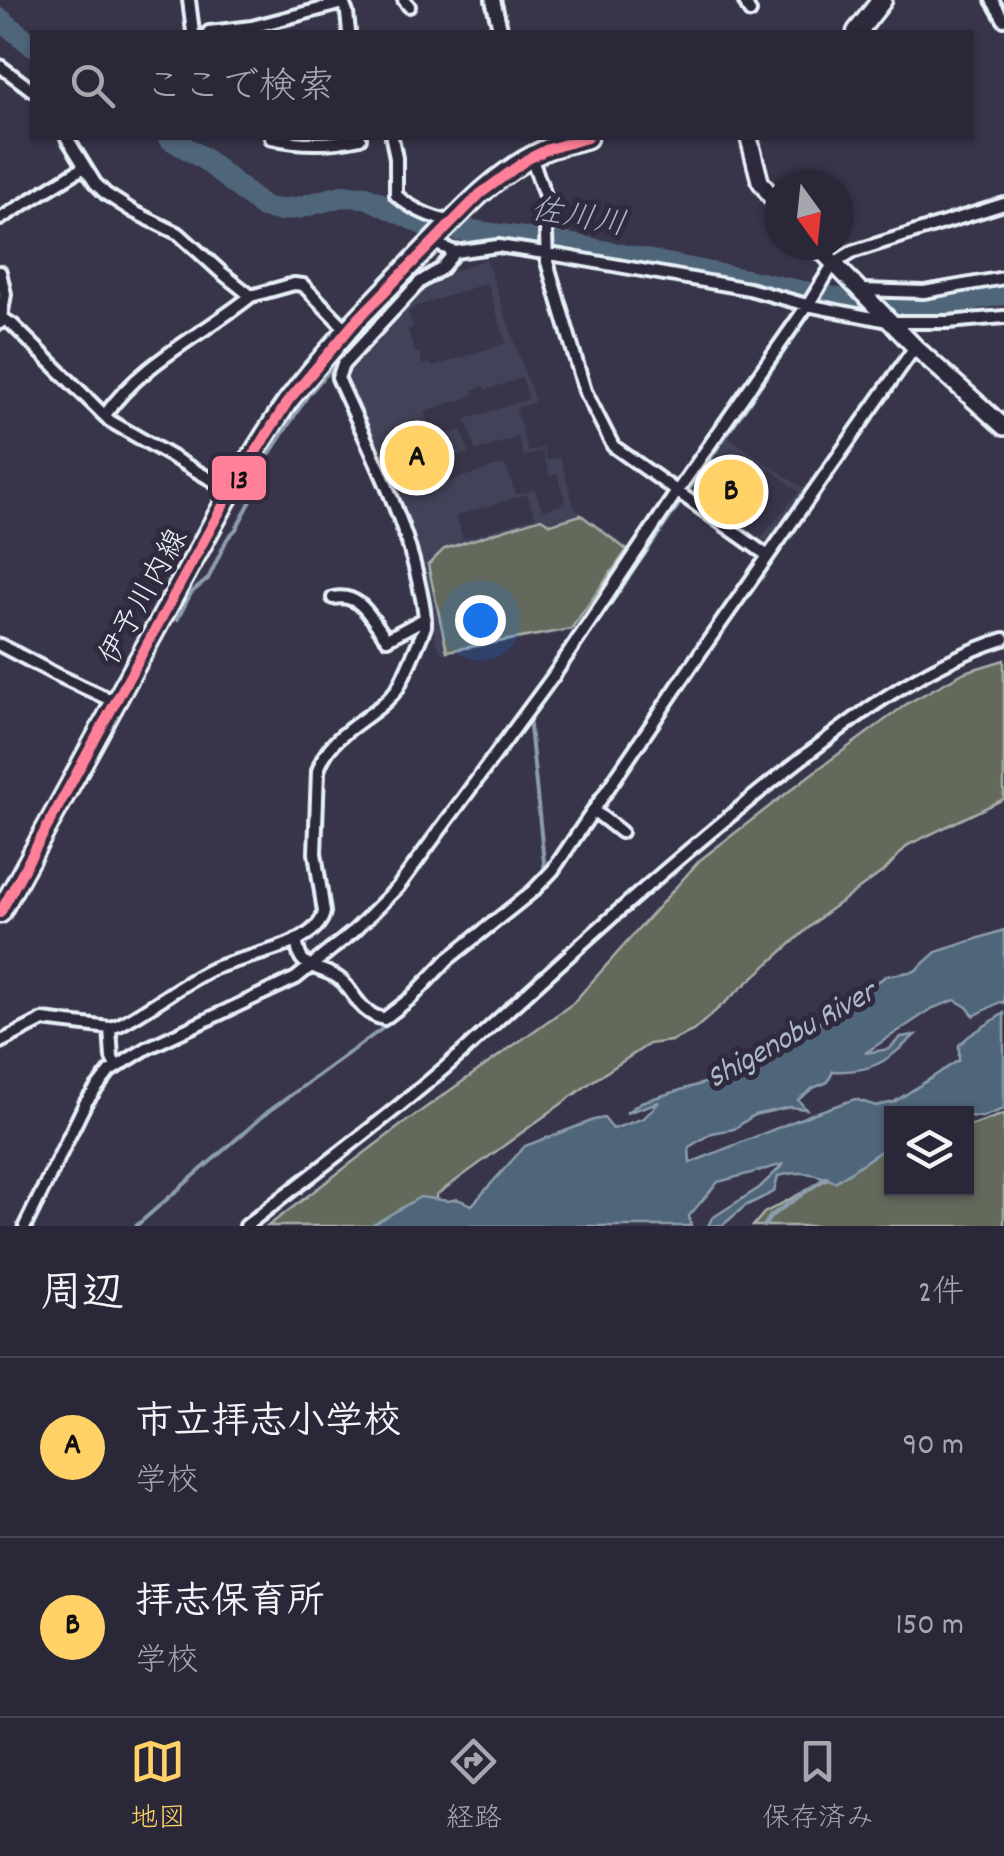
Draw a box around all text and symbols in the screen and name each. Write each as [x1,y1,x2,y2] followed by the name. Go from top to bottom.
[30,30,974,140] search box
[65,58,120,113] icon: search
[145,62,335,117] text: ここで検索
[764,170,854,260] north arrow
[527,189,629,251] water label: 佐川川
[384,420,450,496] pin: A
[210,454,268,502] line badge: 13
[698,454,764,530] pin: B
[230,463,248,503] text: 13
[91,522,201,674] street label: 伊予川内線
[455,595,506,646] your location
[699,970,888,1103] water label: Shigenobu River
[884,1106,974,1196] map controls
[884,1106,974,1196] button: layers
[40,1267,124,1327] text: 周辺
[918,1272,964,1318] text: 2件
[135,1397,401,1452] text: 市立拝志小学校
[64,1424,81,1470] text: A
[903,1424,964,1470] text: 90 m
[135,1460,199,1506] text: 学校
[135,1577,325,1632] text: 拝志保育所
[65,1604,80,1650] text: B
[895,1604,964,1650] text: 150 m
[135,1640,199,1686] text: 学校
[130,1734,186,1841] tab: 地図
[446,1734,502,1841] tab: 経路
[762,1734,874,1841] tab: 保存済み

